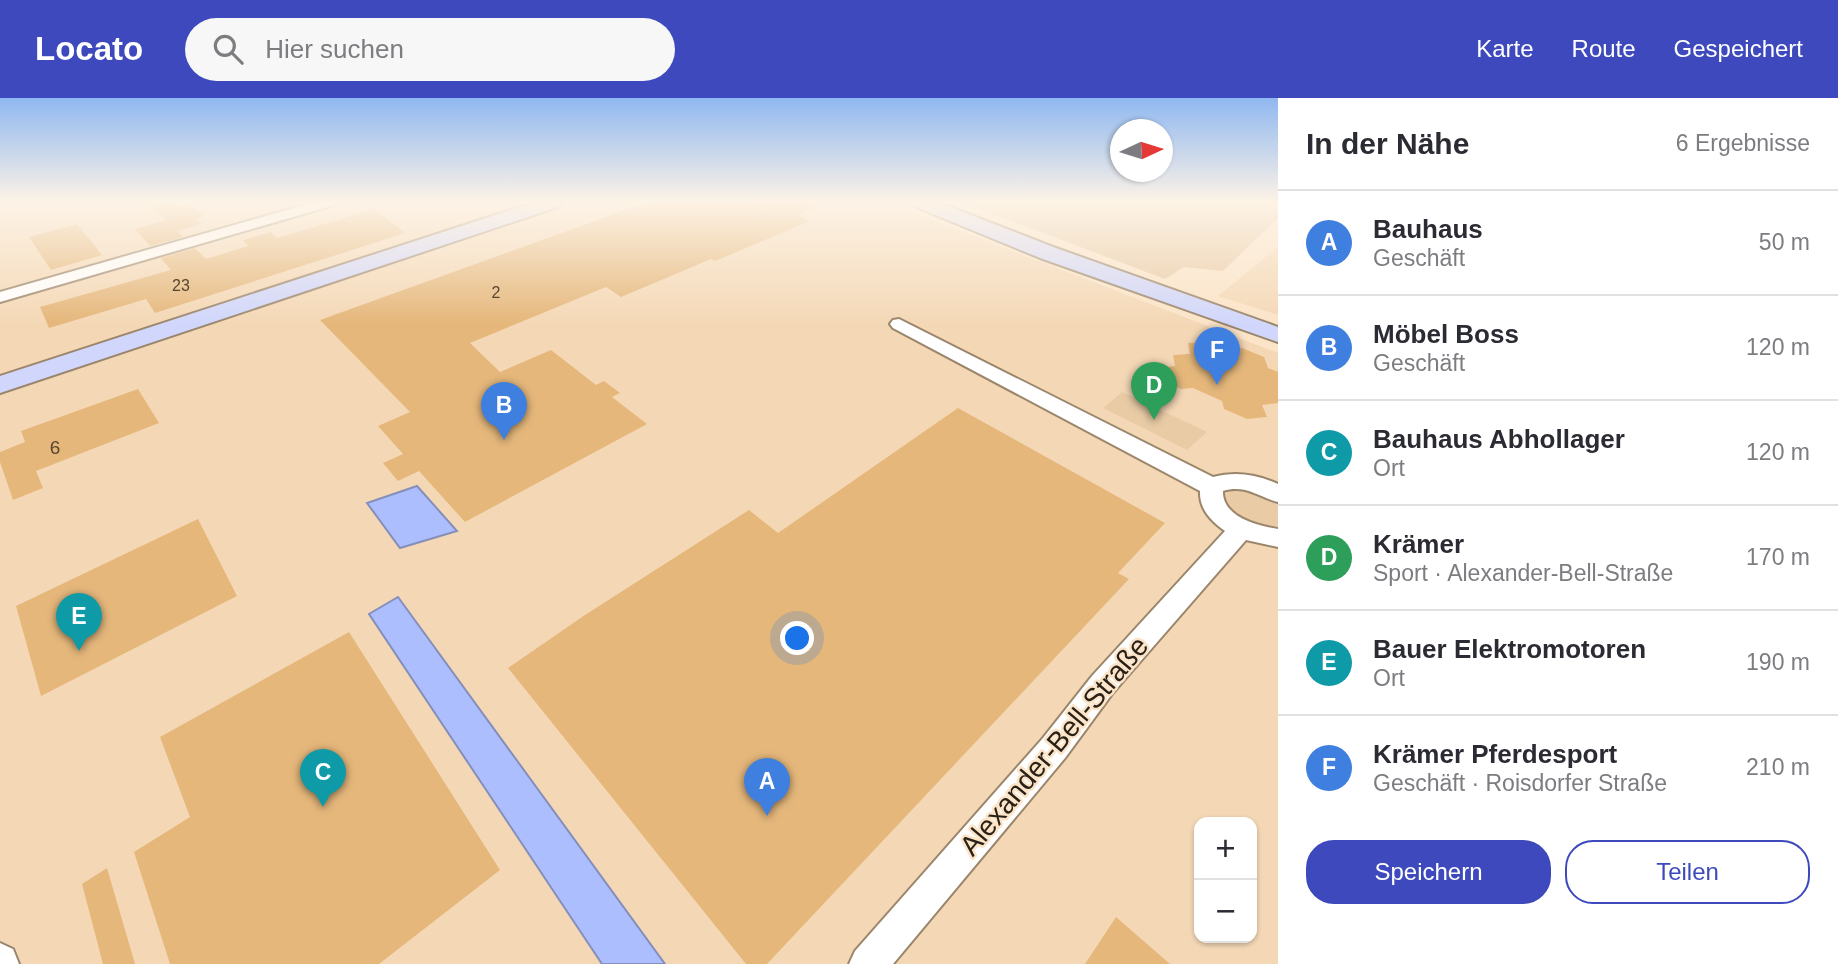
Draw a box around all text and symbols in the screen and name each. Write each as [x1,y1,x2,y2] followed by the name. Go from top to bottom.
[185,18,675,81] search box
[35,30,143,67] text: Locato
[209,30,247,68] icon: search
[265,34,404,64] text: Hier suchen
[1476,35,1534,62] text: Karte
[1572,35,1636,62] text: Route
[1674,35,1803,62] text: Gespeichert
[1110,119,1173,182] north arrow
[1306,127,1469,160] text: In der Nähe
[1676,130,1810,156] text: 6 Ergebnisse
[1373,214,1483,244] text: Bauhaus
[1321,229,1337,255] text: A
[1759,229,1810,255] text: 50 m
[1373,245,1465,271] text: Geschäft
[172,277,190,294] house number: 23
[492,284,501,301] house number: 2
[1373,319,1519,349] text: Möbel Boss
[1194,327,1240,385] pin: F
[1321,334,1337,360] text: B
[1746,334,1810,360] text: 120 m
[1373,350,1465,376] text: Geschäft
[1131,362,1177,420] pin: D
[481,382,527,440] pin: B
[1373,424,1625,454] text: Bauhaus Abhollager
[50,437,60,458] house number: 6
[1321,439,1337,465] text: C
[1746,439,1810,465] text: 120 m
[1373,455,1405,481] text: Ort
[1373,529,1464,559] text: Krämer
[1321,544,1337,570] text: D
[1746,544,1810,570] text: 170 m
[1373,560,1673,586] text: Sport · Alexander-Bell-Straße
[56,593,102,651] pin: E
[780,621,814,655] your location
[954,631,1154,861] street label: Alexander-Bell-Straße
[1373,634,1646,664] text: Bauer Elektromotoren
[1321,649,1337,675] text: E
[1746,649,1810,675] text: 190 m
[1373,665,1405,691] text: Ort
[1373,739,1617,769] text: Krämer Pferdesport
[300,749,346,807] pin: C
[1322,754,1336,780] text: F
[1746,754,1810,780] text: 210 m
[744,758,790,816] pin: A
[1373,770,1667,796] text: Geschäft · Roisdorfer Straße
[1194,817,1257,943] map controls
[1194,817,1257,880] button: +
[1306,840,1551,904] button: Speichern
[1565,840,1810,904] button: Teilen
[1194,880,1257,943] button: −

